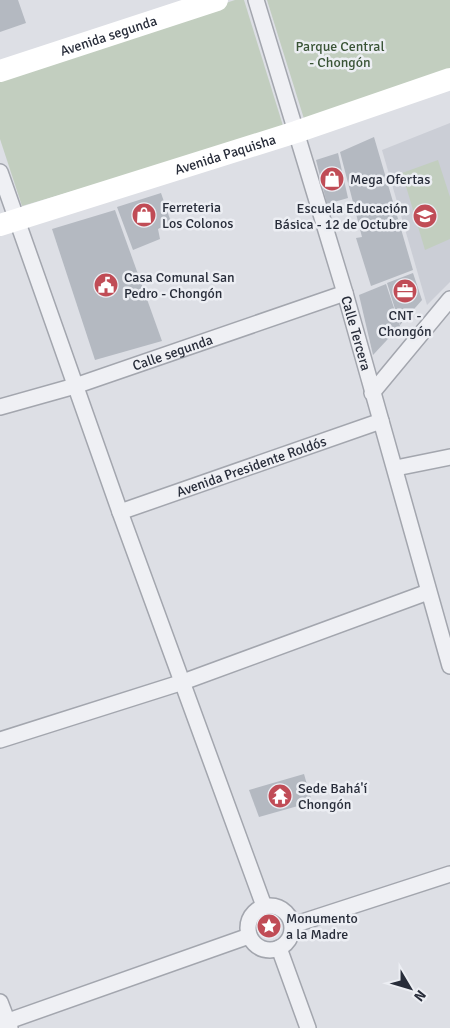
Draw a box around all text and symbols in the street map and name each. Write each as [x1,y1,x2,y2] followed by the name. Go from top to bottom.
[58,12,159,60] street label: Avenida segunda
[295,38,385,71] park label: Parque Central - Chongón
[173,131,278,179] street label: Avenida Paquisha
[319,166,345,192] shop icon: Mega Ofertas
[350,171,430,188] place label: Mega Ofertas
[162,199,233,232] place label: Ferreteria Los Colonos
[274,200,408,233] place label: Escuela Educación Básica - 12 de Octubre
[131,202,157,228] shop icon: Ferreteria Los Colonos
[412,203,438,229] school or university icon: Escuela Educación Básica - 12 de Octubre
[124,269,235,302] place label: Casa Comunal San Pedro - Chongón
[93,272,119,298] public building icon: Casa Comunal San Pedro - Chongón
[392,278,418,304] office icon: CNT - Chongón
[337,294,374,373] street label: Calle Tercera
[378,307,432,340] place label: CNT - Chongón
[130,331,215,375] street label: Calle segunda
[174,433,329,501] street label: Avenida Presidente Roldós
[298,780,367,813] place label: Sede Bahá'í Chongón
[267,783,293,809] temple icon: Sede Bahá'í Chongón
[286,910,358,943] place label: Monumento a la Madre
[256,913,282,939] place icon: Monumento a la Madre
[385,963,435,1013] north arrow
[410,987,430,1005] text: N

